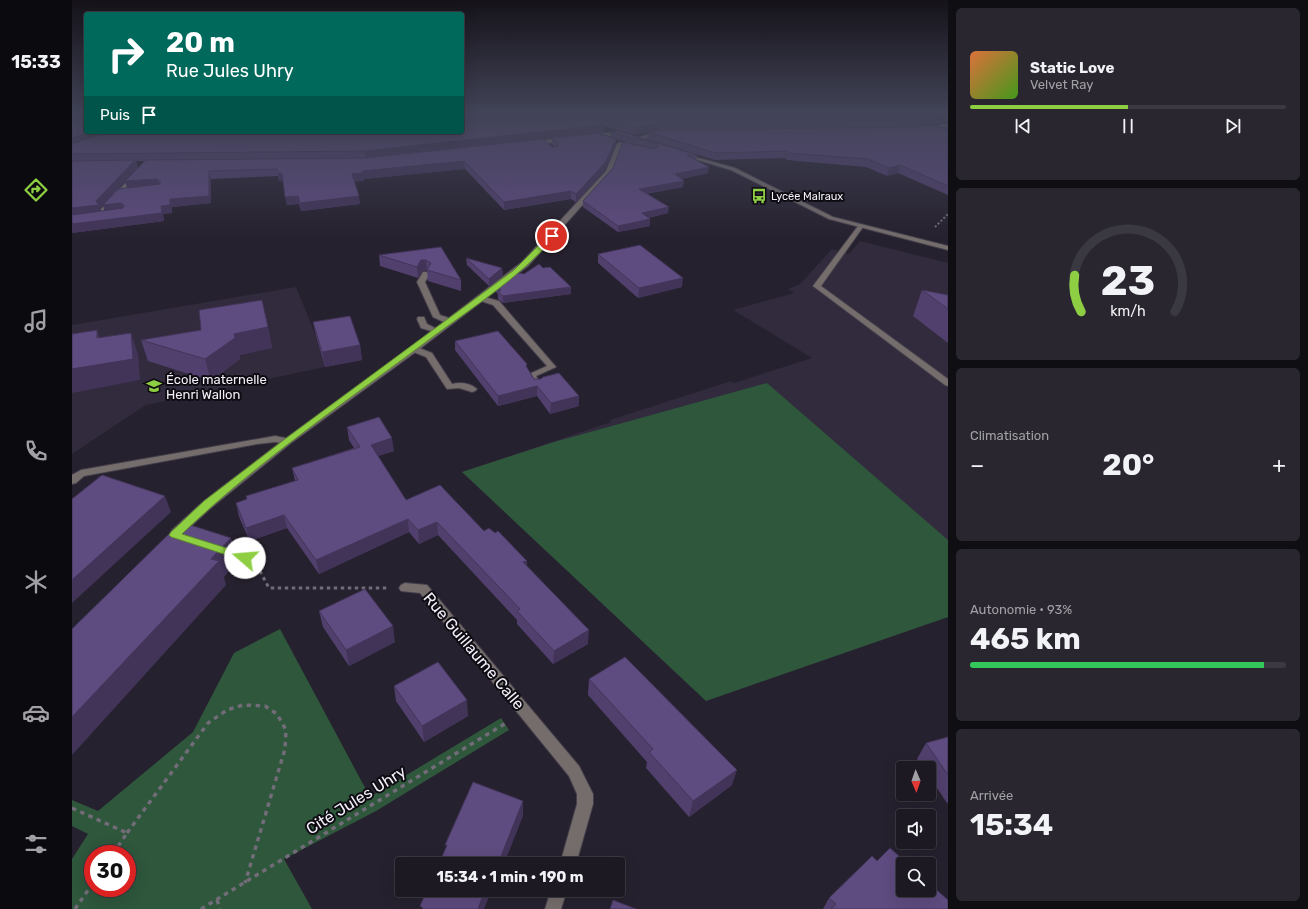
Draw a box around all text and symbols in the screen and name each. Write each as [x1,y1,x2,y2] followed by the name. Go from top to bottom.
[166,26,235,59] text: 20 m
[100,28,152,80] icon: right
[11,51,61,73] text: 15:33
[1030,59,1114,77] text: Static Love
[166,60,294,82] text: Rue Jules Uhry
[1030,77,1093,92] text: Velvet Ray
[138,104,160,126] icon: arrive
[100,106,130,124] text: Puis
[1012,115,1034,137] icon: previous
[1117,115,1139,137] icon: pause
[1222,115,1244,137] icon: next
[22,176,50,204] icon: directions
[750,187,768,205] bus stop icon: Lycée Malraux
[771,190,843,203] place label: Lycée Malraux
[535,219,569,253] pin
[541,225,563,247] icon: arrive
[1101,256,1155,305] text: 23
[1110,303,1146,320] text: km/h
[22,307,50,335] icon: music
[166,372,267,402] place label: École maternelle Henri Wallon
[145,377,163,395] school or university icon: École maternelle Henri Wallon
[970,428,1049,443] text: Climatisation
[22,437,50,465] icon: phone
[1102,447,1154,483] text: 20°
[970,452,984,479] text: −
[1272,452,1286,479] text: +
[224,537,266,579] position arrow
[22,568,50,596] icon: climate
[419,589,529,713] street label: Rue Guillaume Calle
[970,602,1072,617] text: Autonomie · 93%
[970,621,1081,657] text: 465 km
[22,699,50,727] icon: car
[896,761,936,801] north arrow
[896,761,936,897] map controls
[303,762,410,838] street label: Cité Jules Uhry
[970,788,1013,803] text: Arrivée
[970,807,1053,843] text: 15:34
[896,809,936,849] button: sound
[22,830,50,858] icon: filters
[84,845,136,897] speed limit sign: 30
[896,857,936,897] button: search
[437,868,583,886] text: 15:34 · 1 min · 190 m

